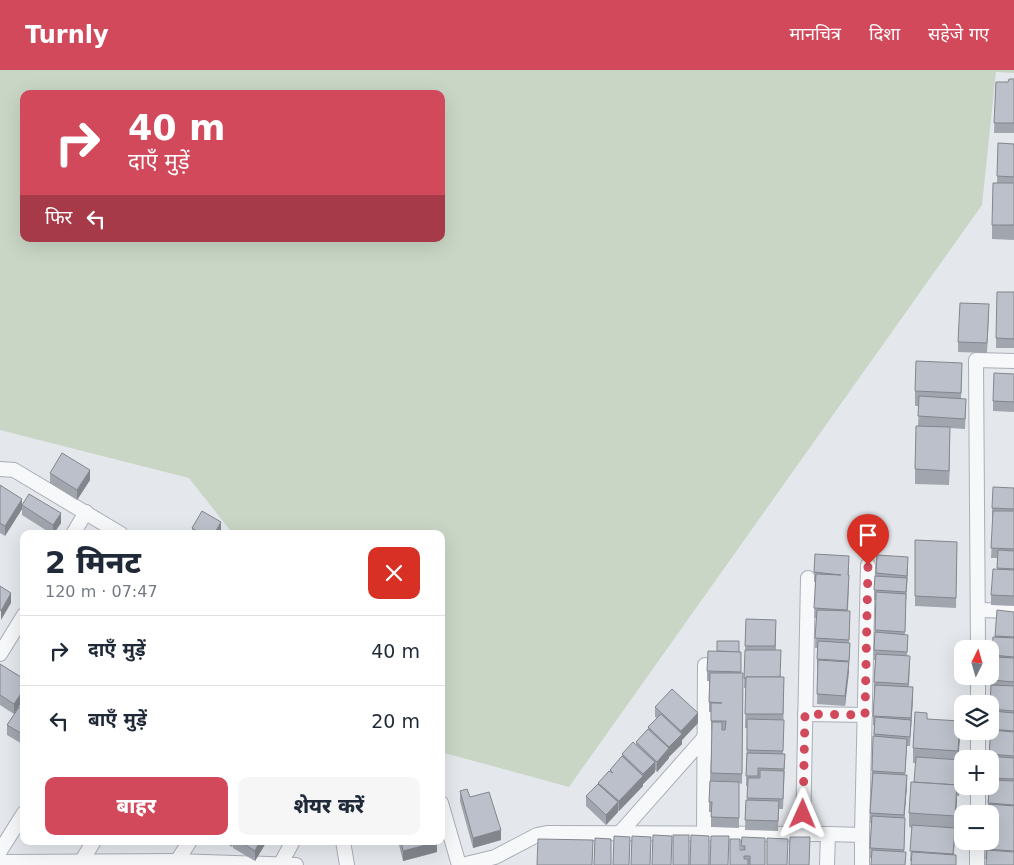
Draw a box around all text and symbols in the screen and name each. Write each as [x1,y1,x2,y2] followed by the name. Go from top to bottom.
[25,21,109,49] text: Turnly
[790,23,841,44] text: मानचित्र
[869,23,900,44] text: दिशा
[928,23,989,44] text: सहेजे गए
[128,108,225,148] text: 40 m
[45,110,110,175] icon: right
[128,149,189,174] text: दाएँ मुड़ें
[82,205,110,233] icon: left
[45,206,72,228] text: फिर
[847,514,889,565] pin
[854,521,882,549] icon: arrive
[45,545,141,580] text: 2 मिनट
[368,547,420,599] button: close
[45,582,158,601] text: 120 m · 07:47
[45,637,73,665] icon: right
[88,638,146,660] text: दाएँ मुड़ें
[371,640,420,662] text: 40 m
[954,640,999,685] north arrow
[954,640,999,850] map controls
[954,695,999,740] button: layers
[45,707,73,735] icon: left
[88,708,147,730] text: बाएँ मुड़ें
[371,710,420,732] text: 20 m
[954,750,999,795] button: +
[45,777,228,835] button: बाहर
[238,777,420,835] button: शेयर करें
[776,787,828,839] position arrow
[954,805,999,850] button: −

